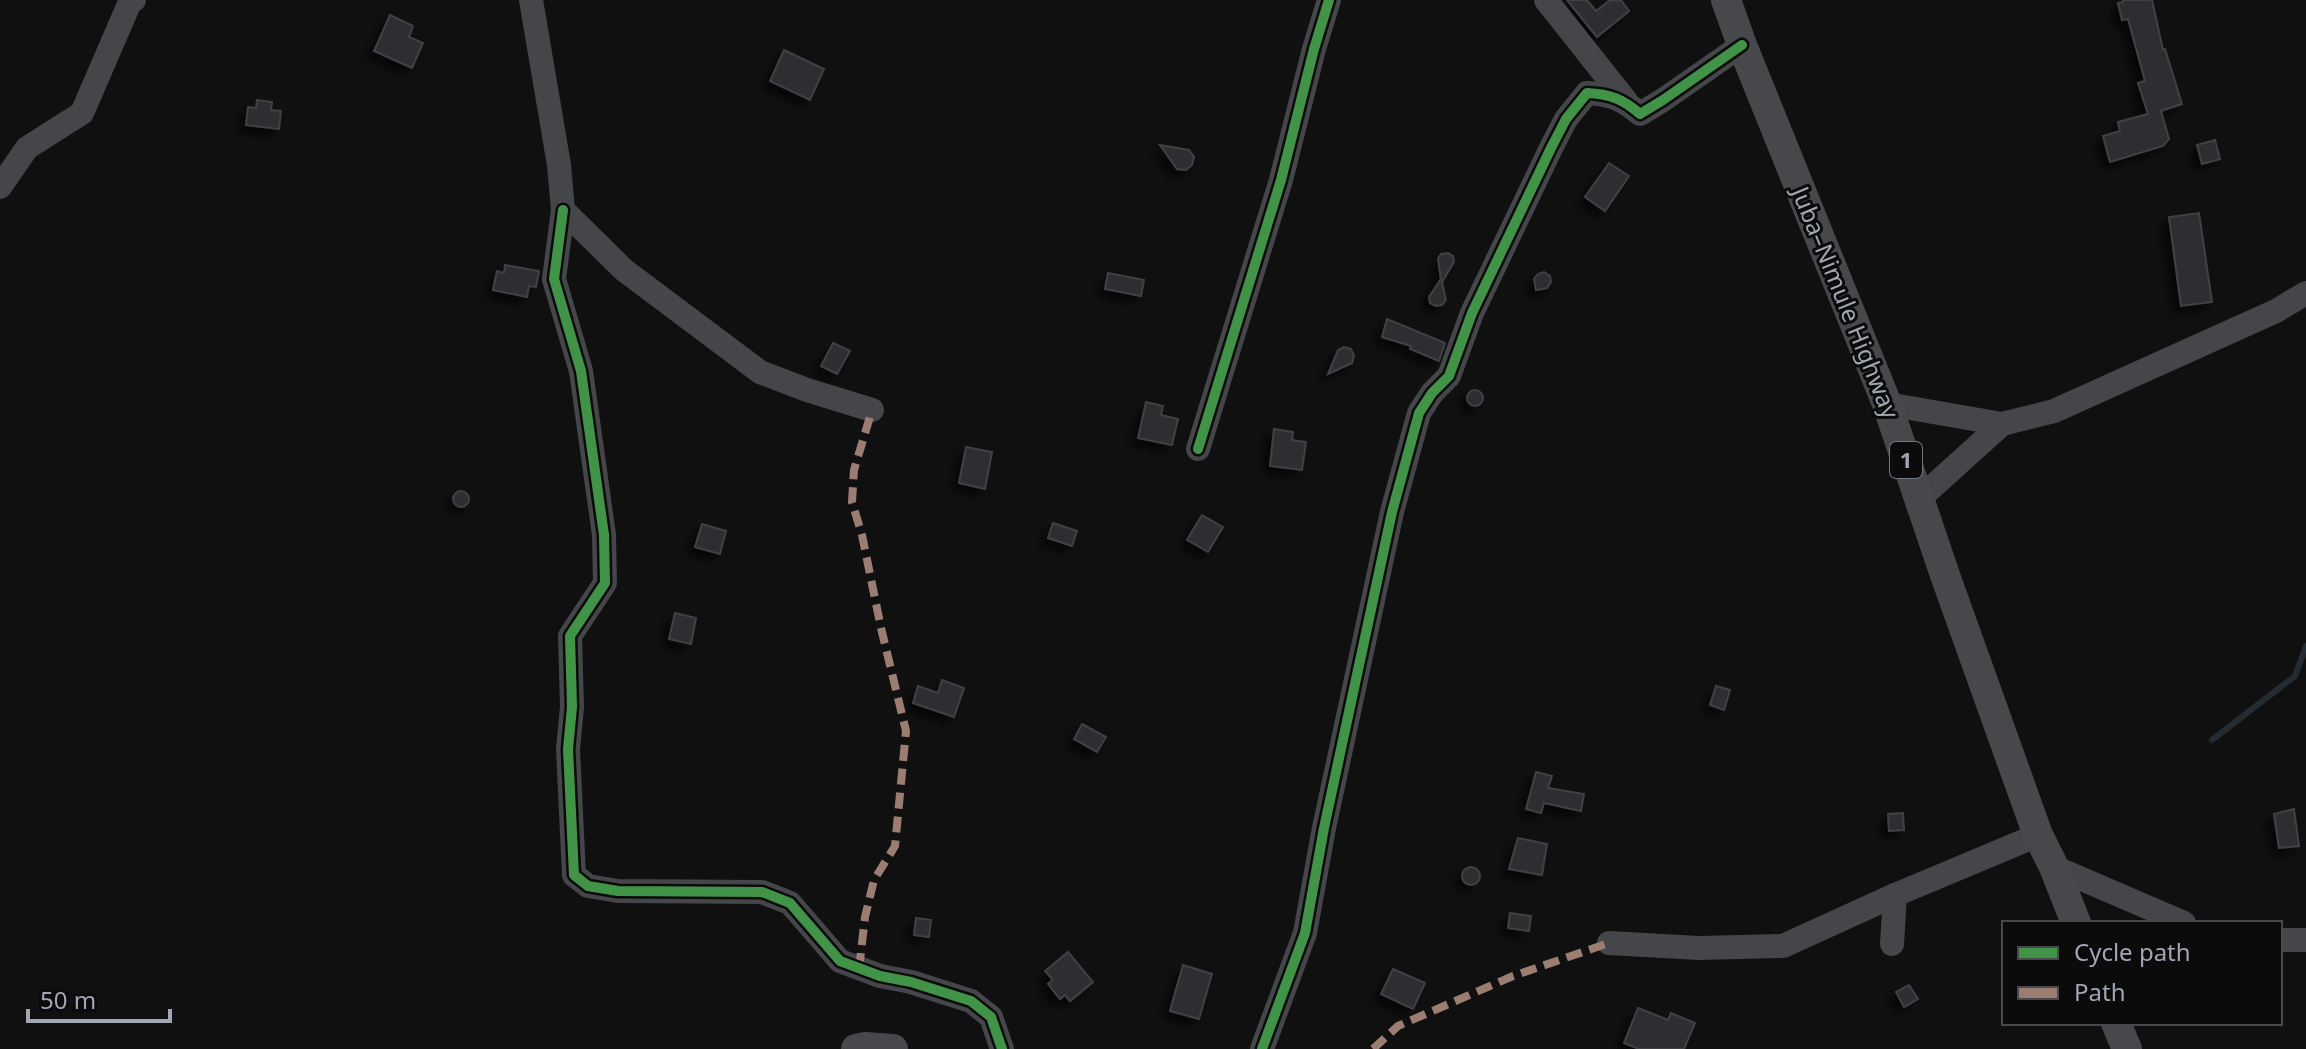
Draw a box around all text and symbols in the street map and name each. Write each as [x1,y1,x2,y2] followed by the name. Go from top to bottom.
[1784,180,1908,424] street label: Juba–Nimule Highway
[1890,442,1922,478] road number: 1
[2002,921,2282,1025] legend
[2074,935,2191,968] text: Cycle path
[28,973,170,1023] scale bar
[2074,975,2125,1008] text: Path
[40,983,96,1016] text: 50 m

